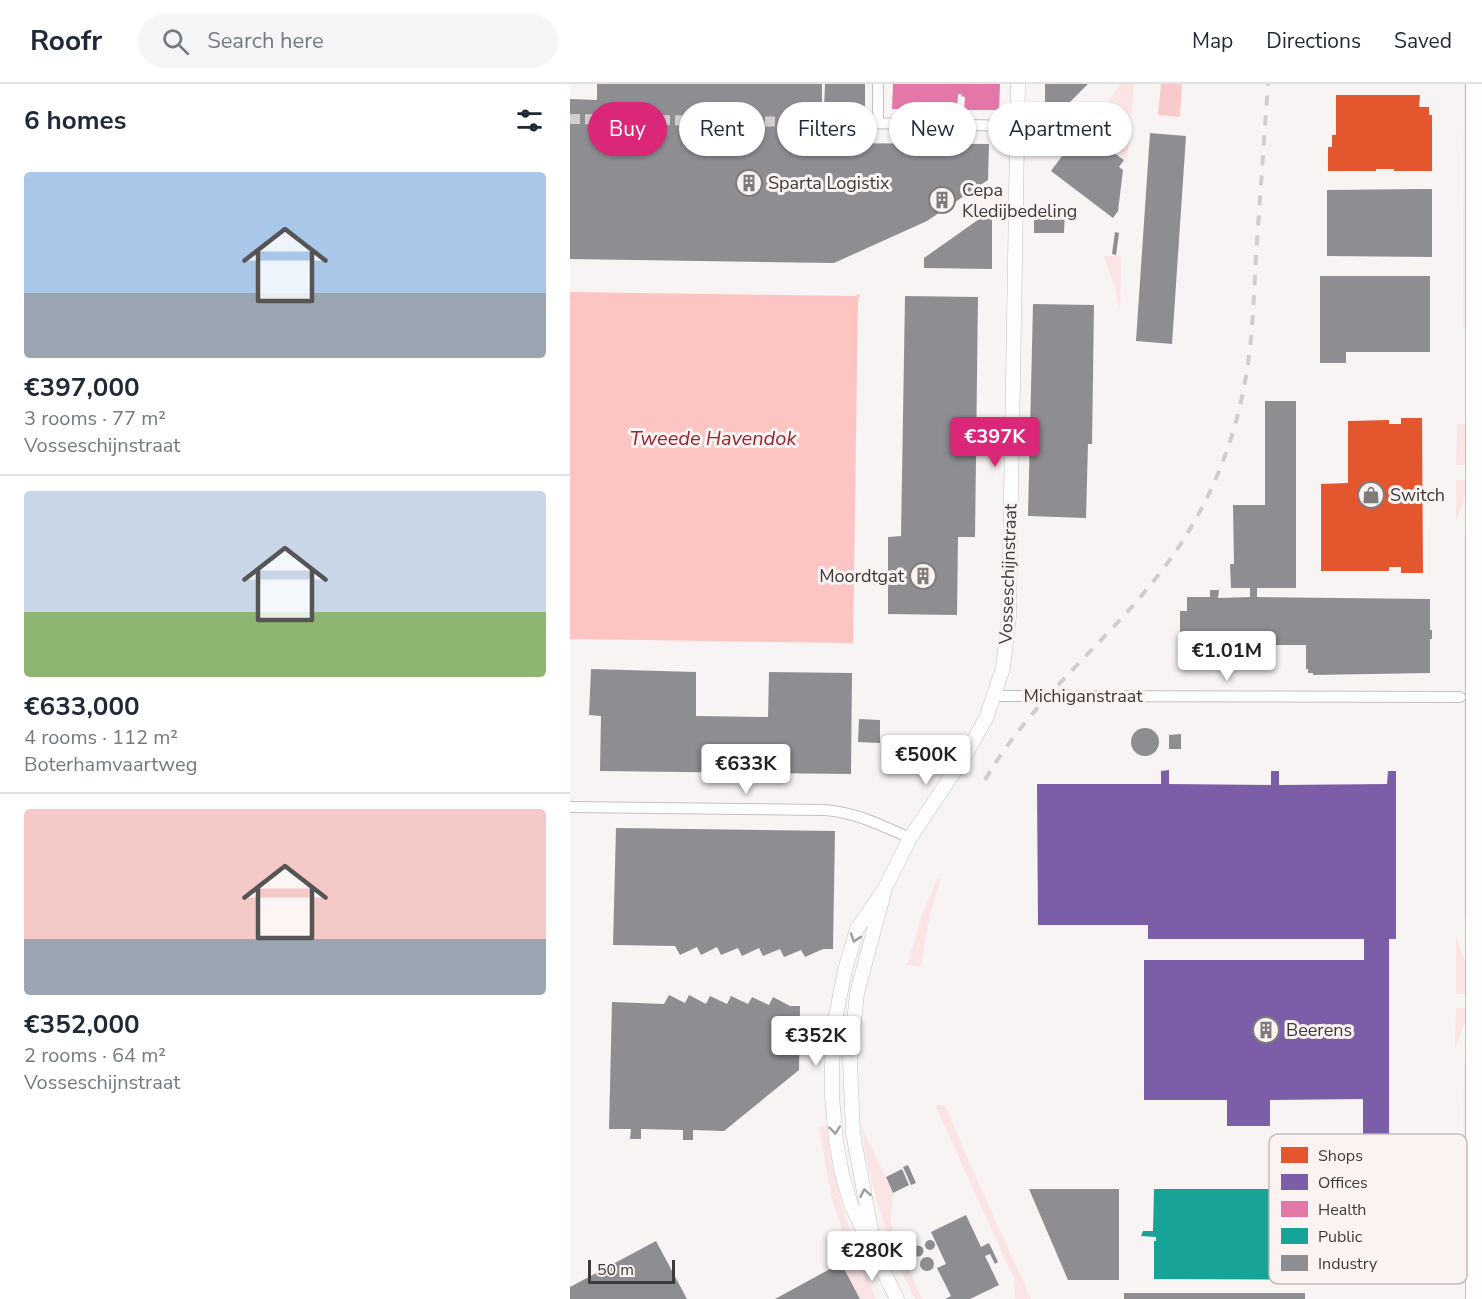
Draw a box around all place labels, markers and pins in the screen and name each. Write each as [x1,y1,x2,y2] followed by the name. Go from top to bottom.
[734,168,764,198] building icon: Sparta Logistix
[768,171,890,195] place label: Sparta Logistix
[962,178,1077,223] place label: Cepa Kledijbedeling
[927,185,957,215] building icon: Cepa Kledijbedeling
[953,417,1037,468] pin: €397K
[1356,480,1386,510] shop icon: Switch
[1390,483,1445,507] place label: Switch
[908,561,938,591] building icon: Moordtgat
[819,564,905,588] place label: Moordtgat
[1178,631,1276,682] pin: €1.01M
[884,735,968,786] pin: €500K
[704,744,788,795] pin: €633K
[1251,1015,1281,1045] building icon: Beerens
[774,1016,858,1067] pin: €352K
[1286,1018,1352,1042] place label: Beerens
[830,1231,914,1282] pin: €280K

